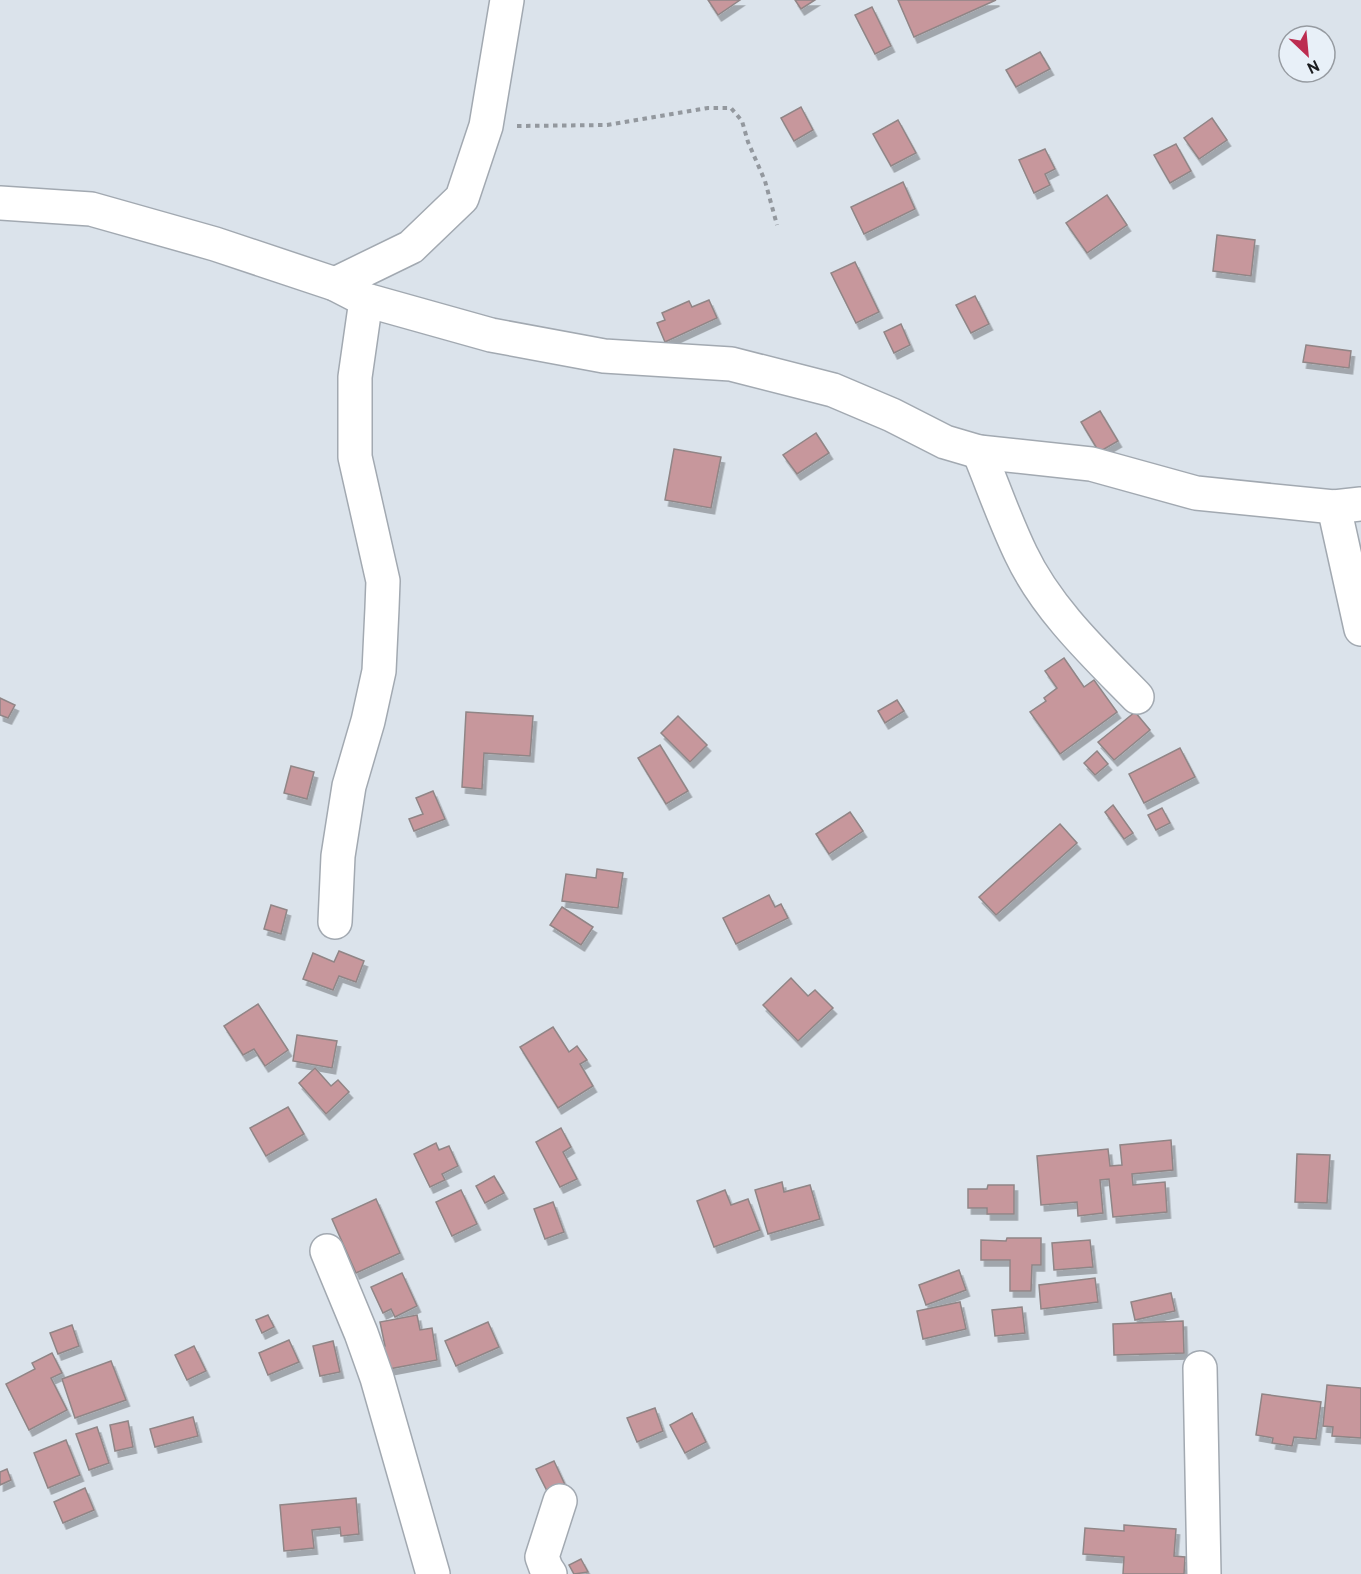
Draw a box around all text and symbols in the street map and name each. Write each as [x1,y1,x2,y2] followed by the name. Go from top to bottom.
[1277,24,1337,84] north arrow
[1303,54,1322,77] text: N

